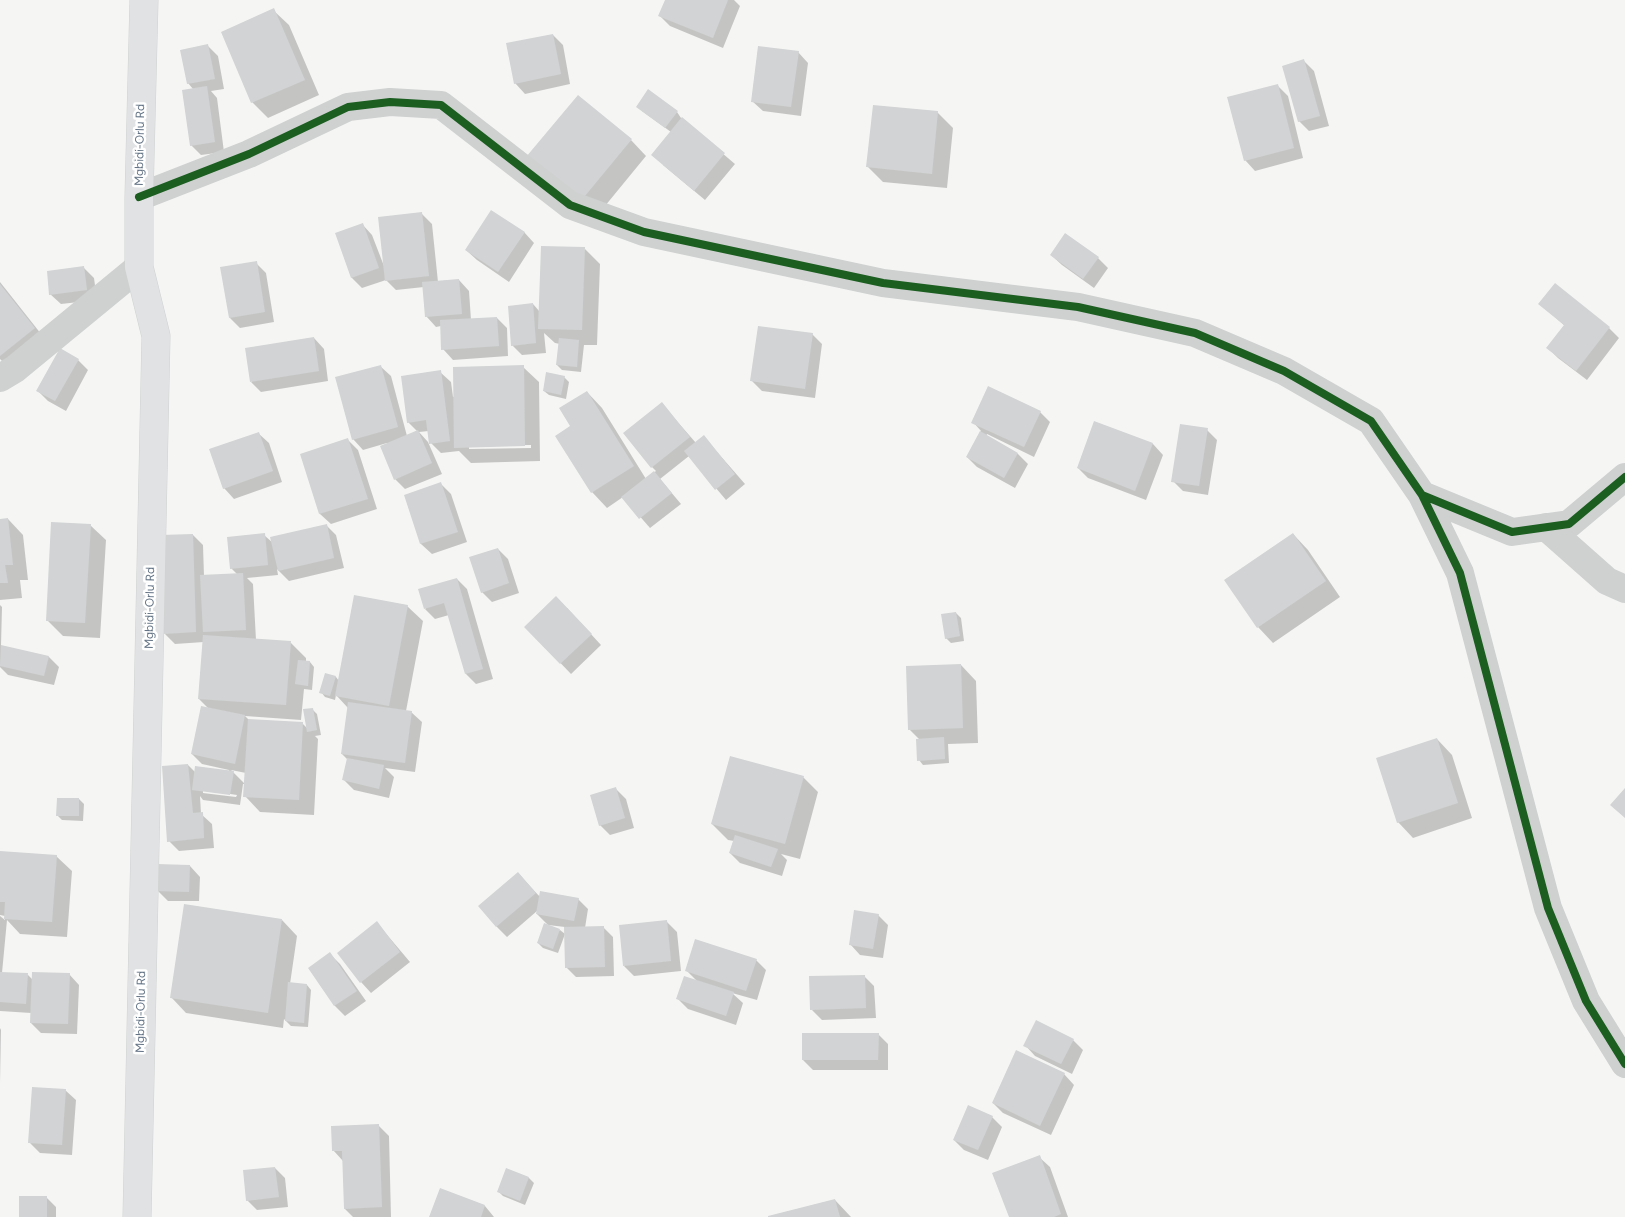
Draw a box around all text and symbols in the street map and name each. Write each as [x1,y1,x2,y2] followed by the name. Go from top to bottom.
[132,104,148,186] street label: Mgbidi-Orlu Rd
[142,567,158,649] street label: Mgbidi-Orlu Rd
[133,971,149,1053] street label: Mgbidi-Orlu Rd

